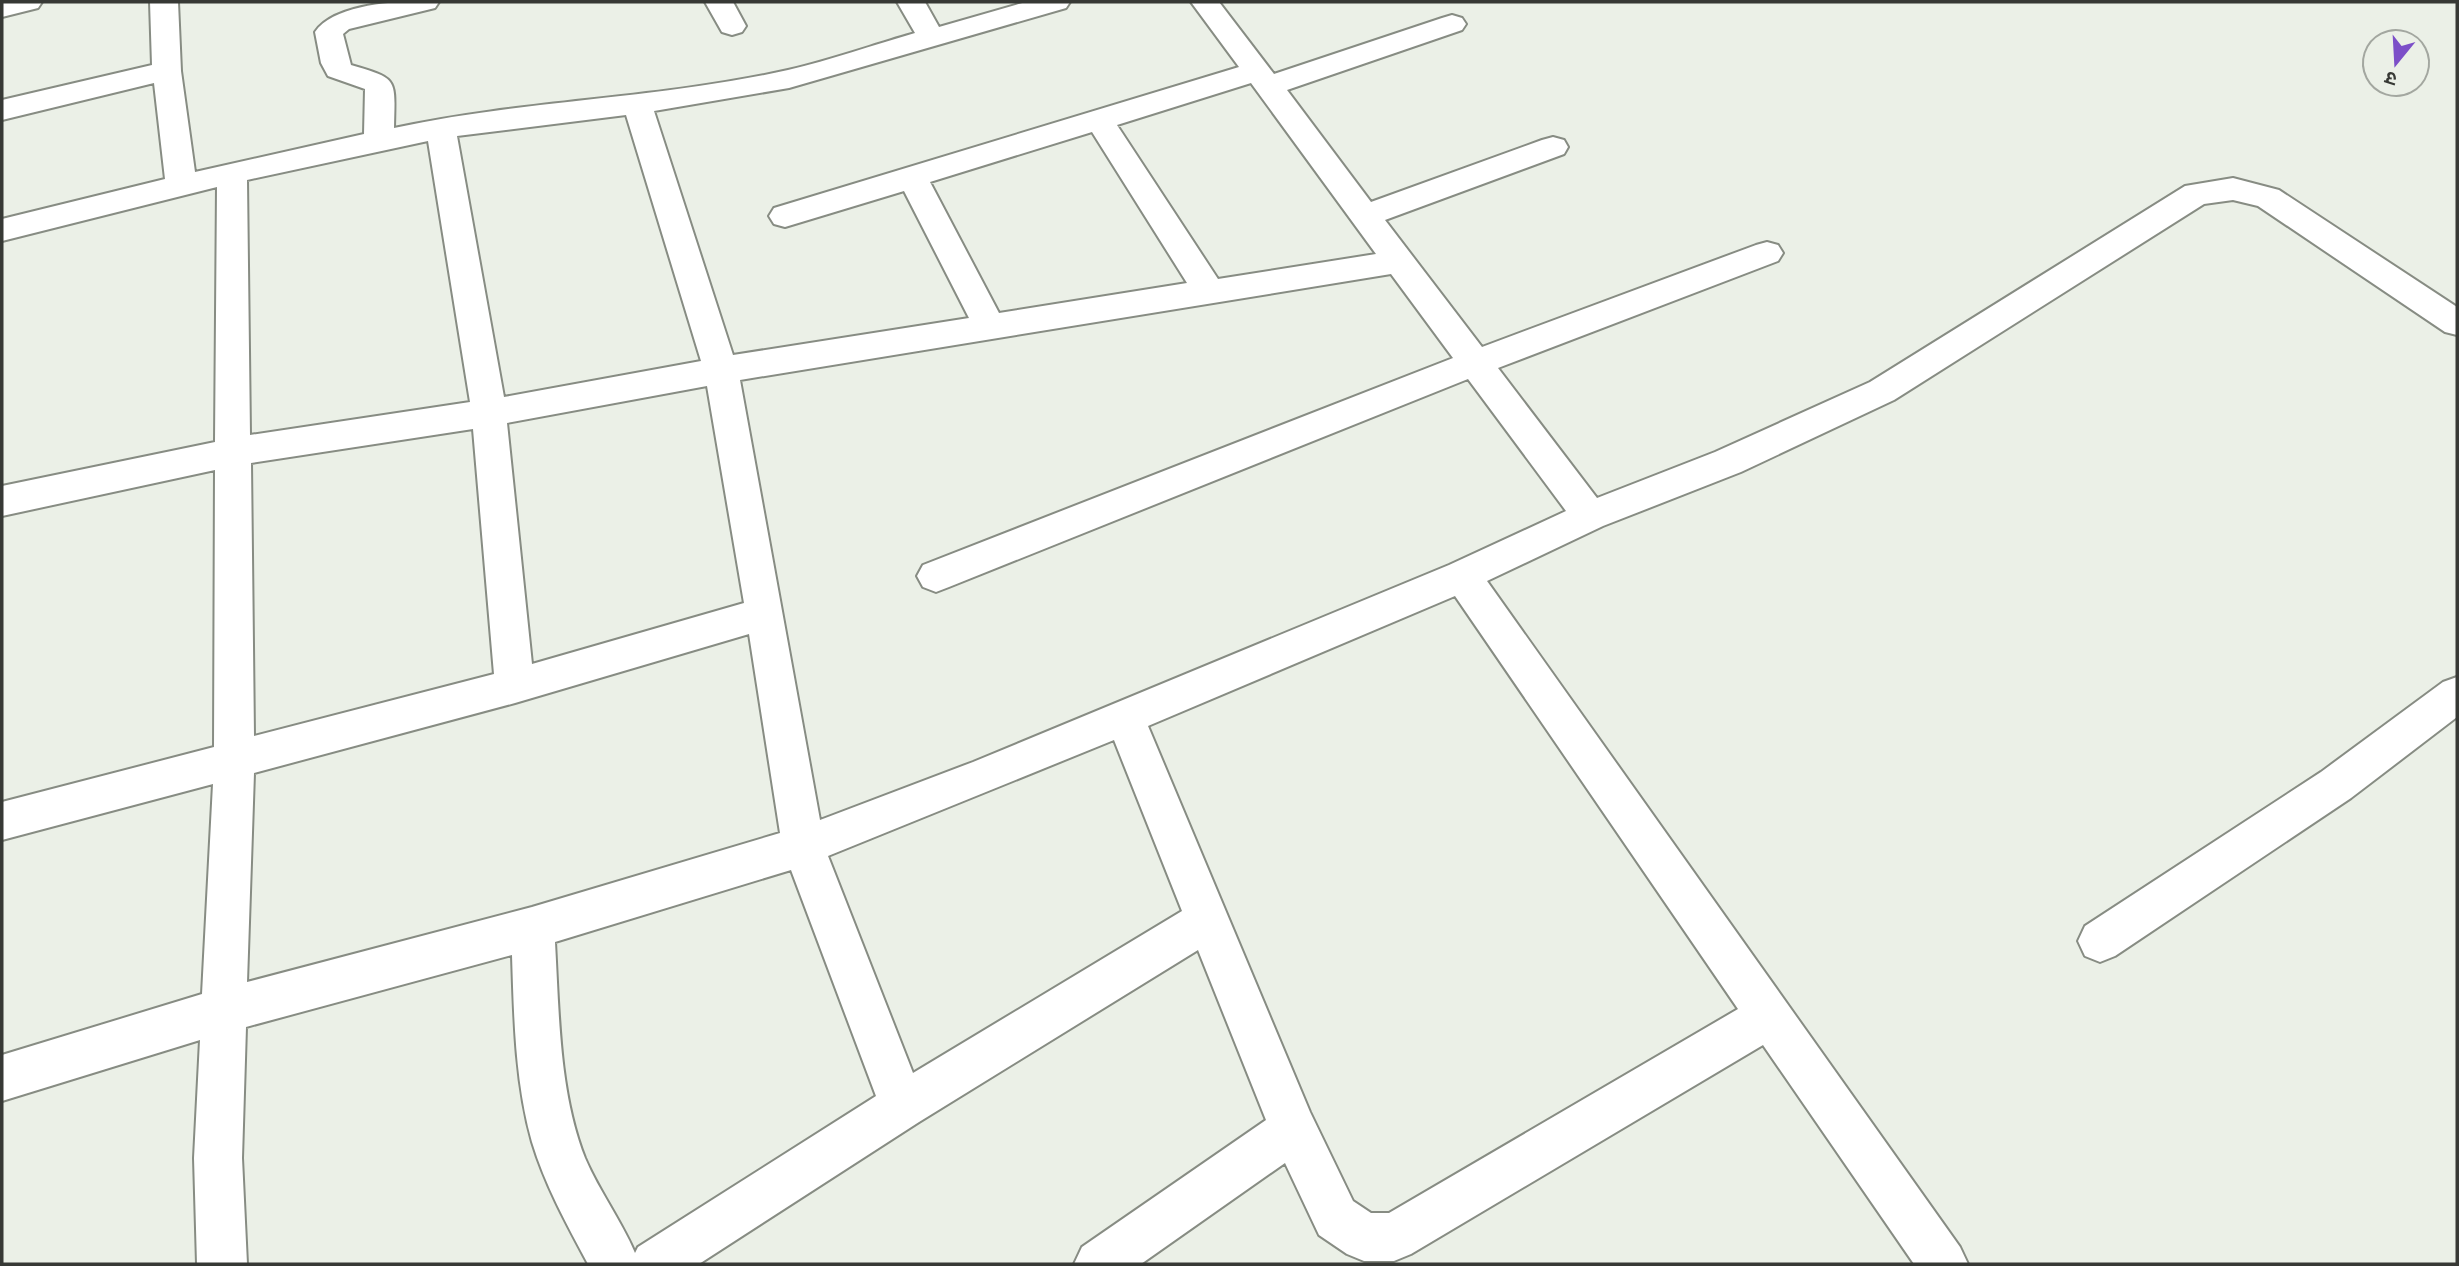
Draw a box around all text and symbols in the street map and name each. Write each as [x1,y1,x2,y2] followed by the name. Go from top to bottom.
[2361,28,2431,98] north arrow
[2381,66,2400,91] text: उ

